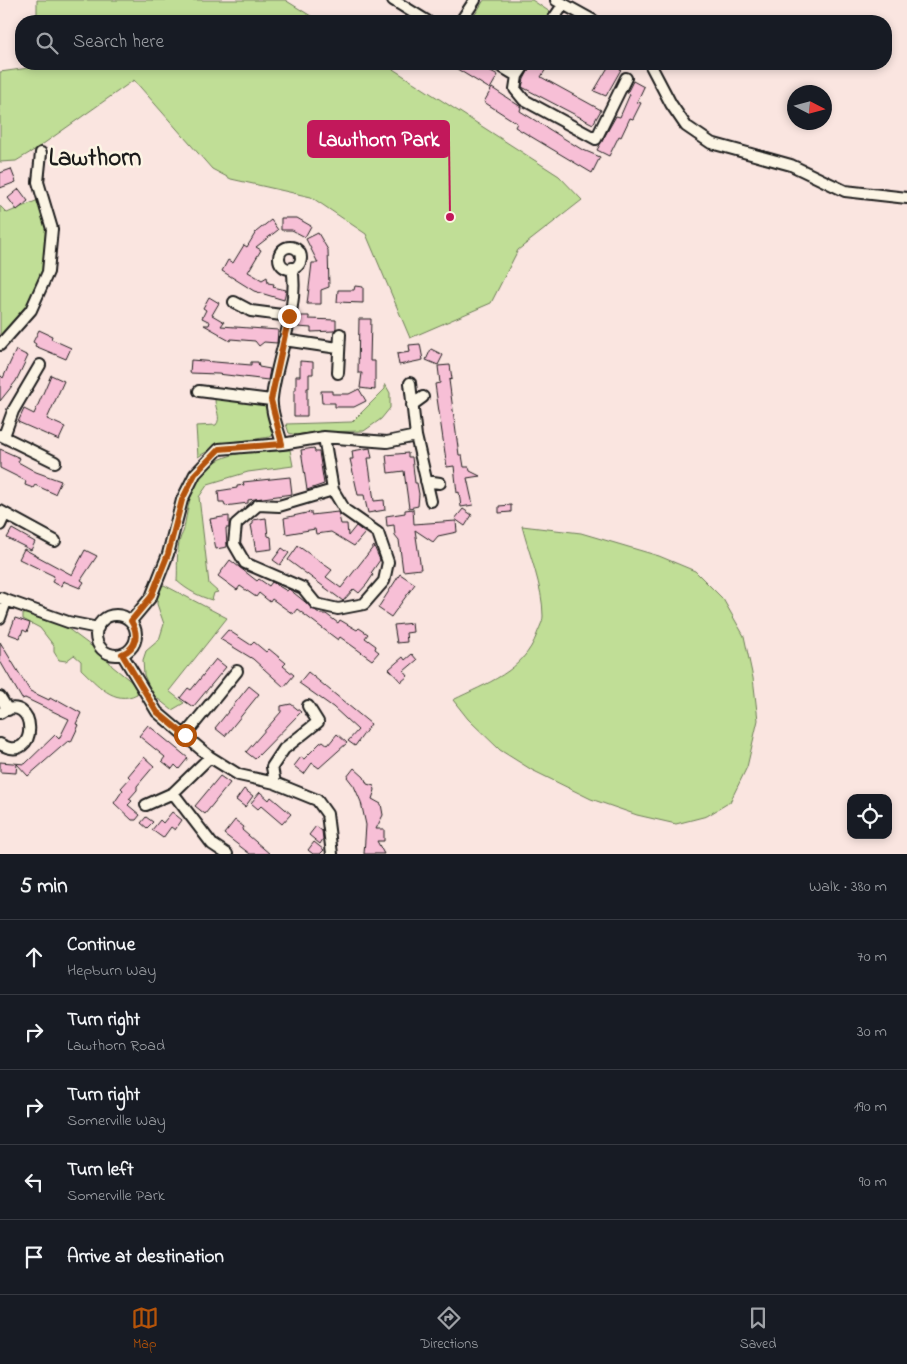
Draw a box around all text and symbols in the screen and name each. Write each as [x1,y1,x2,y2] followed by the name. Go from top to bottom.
[15,15,892,70] search box
[33,29,61,57] icon: search
[73,29,164,56] text: Search here
[787,85,832,130] north arrow
[308,121,449,157] callout: Lawthorn Park
[319,126,440,156] text: Lawthorn Park
[49,141,141,177] district label: Lawthorn
[278,305,301,328] route end
[174,724,197,747] route start
[847,794,892,839] map controls
[847,794,892,839] button: locate
[20,872,68,902] text: 5 min
[809,875,887,899] text: Walk · 380 m
[67,932,135,959] text: Continue
[20,943,48,971] icon: ahead
[857,945,887,969] text: 70 m
[67,959,156,983] text: Hepburn Way
[67,1007,140,1034] text: Turn right
[20,1018,48,1046] icon: right
[857,1020,887,1044] text: 30 m
[67,1034,165,1058] text: Lawthorn Road
[67,1082,140,1109] text: Turn right
[20,1093,48,1121] icon: right
[854,1095,887,1119] text: 190 m
[67,1109,166,1133] text: Somerville Way
[67,1157,134,1184] text: Turn left
[20,1168,48,1196] icon: left
[859,1170,887,1194] text: 90 m
[67,1184,165,1208] text: Somerville Park
[20,1243,48,1271] icon: arrive
[67,1244,224,1271] text: Arrive at destination
[131,1304,159,1355] tab: Map
[420,1304,478,1355] tab: Directions
[740,1304,776,1355] tab: Saved

